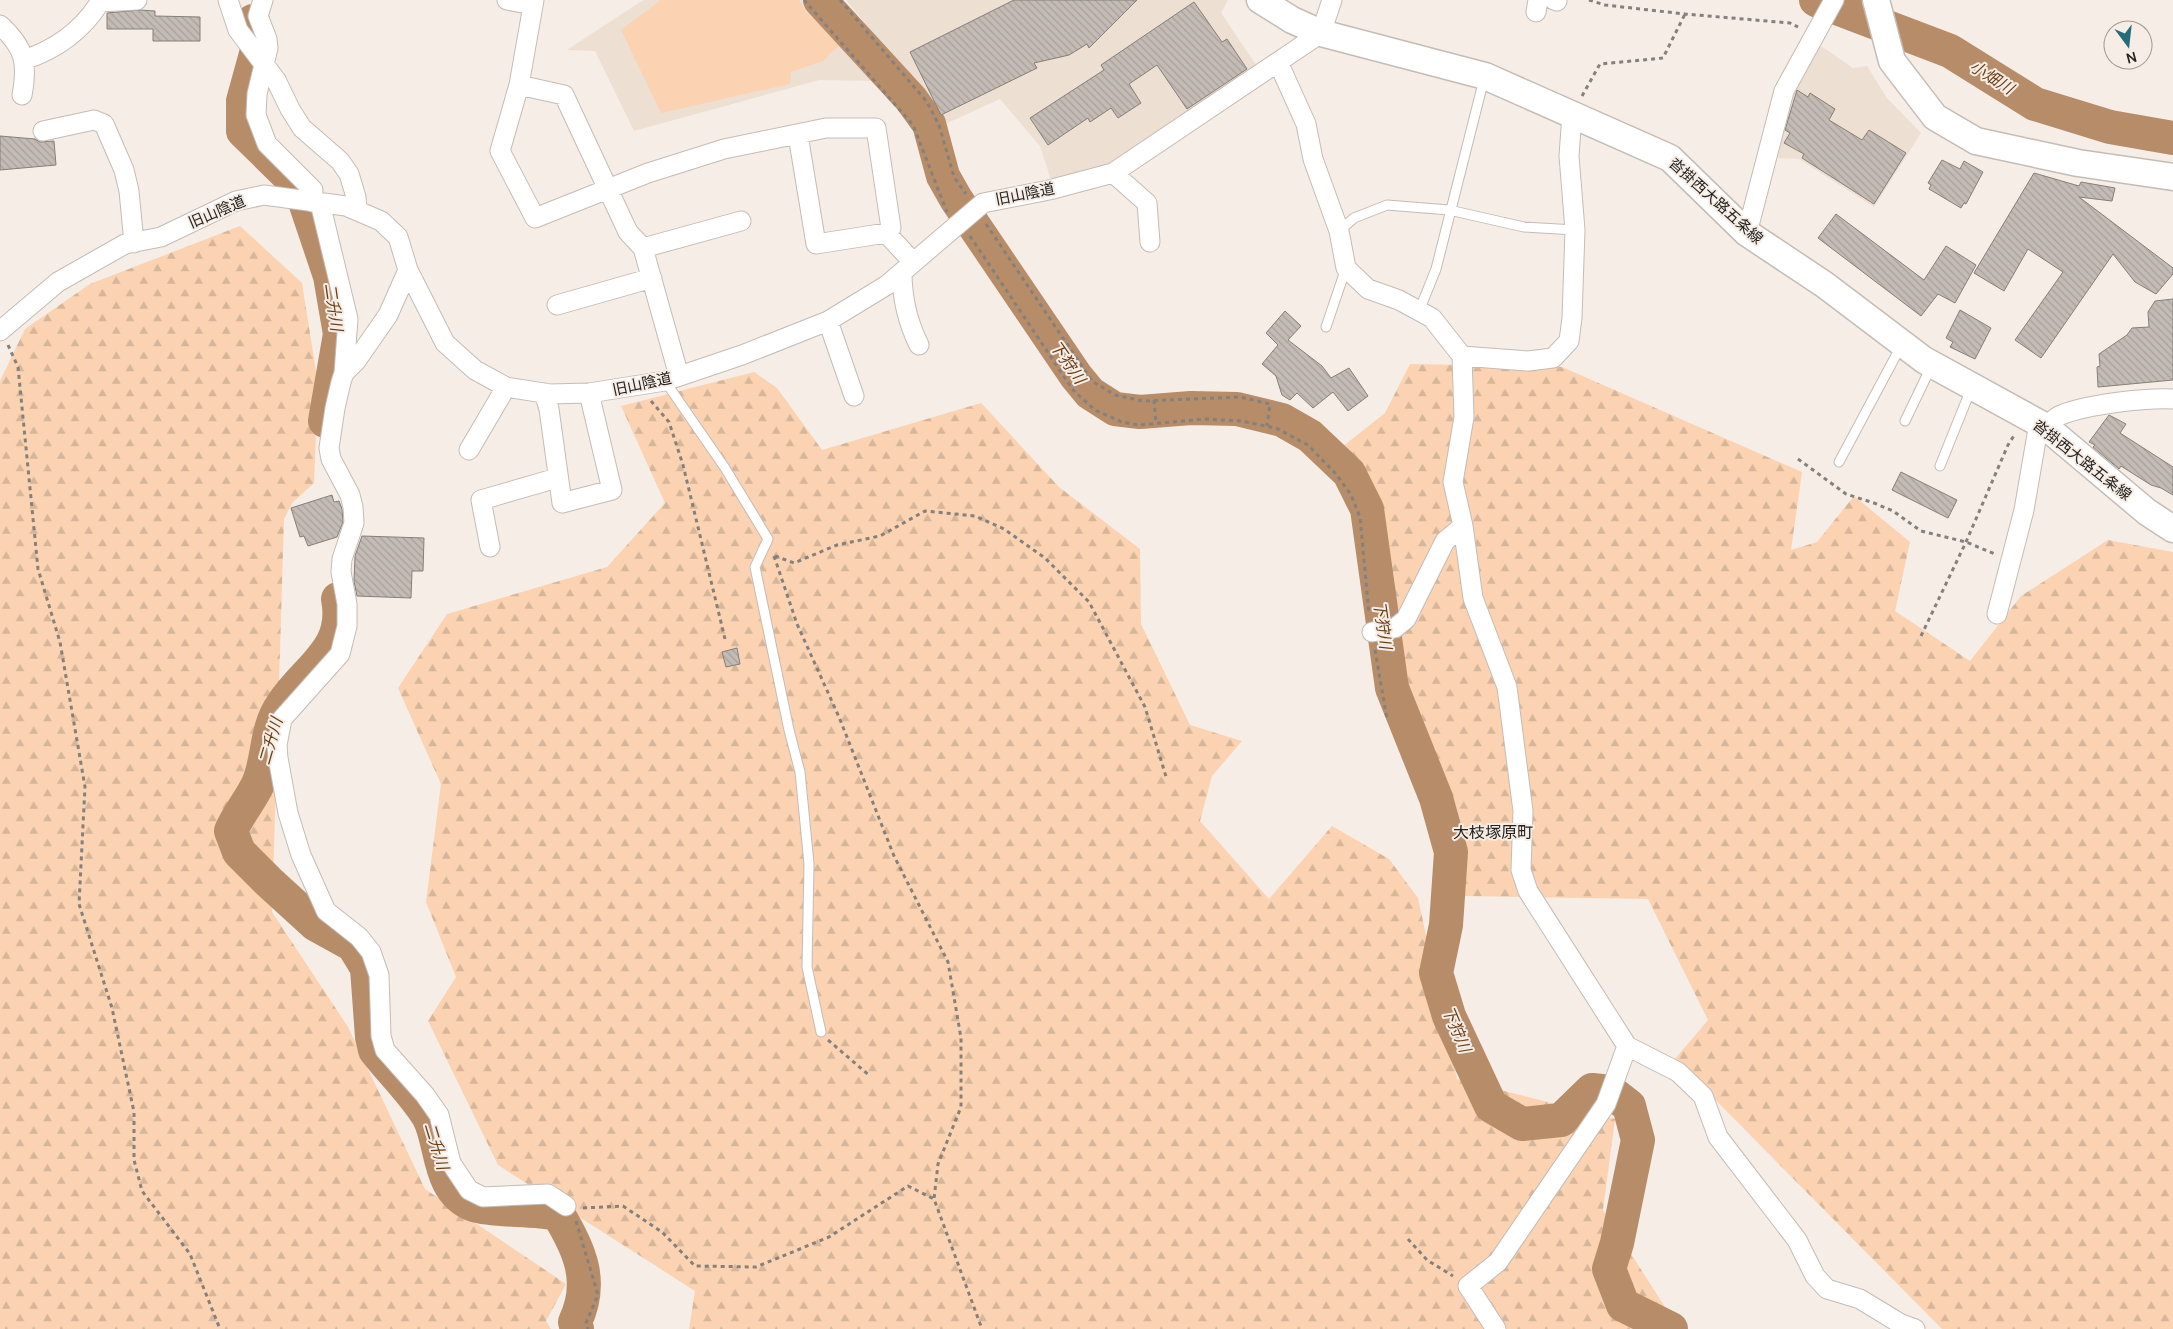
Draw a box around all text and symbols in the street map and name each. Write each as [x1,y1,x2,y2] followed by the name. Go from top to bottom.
[2103,20,2153,70] north arrow
[2124,48,2139,69] text: N
[1966,55,2020,100] water label: 小畑川
[1665,153,1768,249] street label: 沓掛西大路五条線
[993,177,1056,210] street label: 旧山陰道
[185,190,249,233] street label: 旧山陰道
[320,282,349,334] water label: 二升川
[1045,336,1092,390] water label: 下狩川
[610,367,673,400] street label: 旧山陰道
[2029,414,2136,505] street label: 沓掛西大路五条線
[1369,600,1398,652] water label: 下狩川
[253,713,288,767] water label: 二升川
[1453,821,1533,843] district label: 大枝塚原町
[1437,1003,1477,1057] water label: 下狩川
[419,1120,455,1174] water label: 二升川

